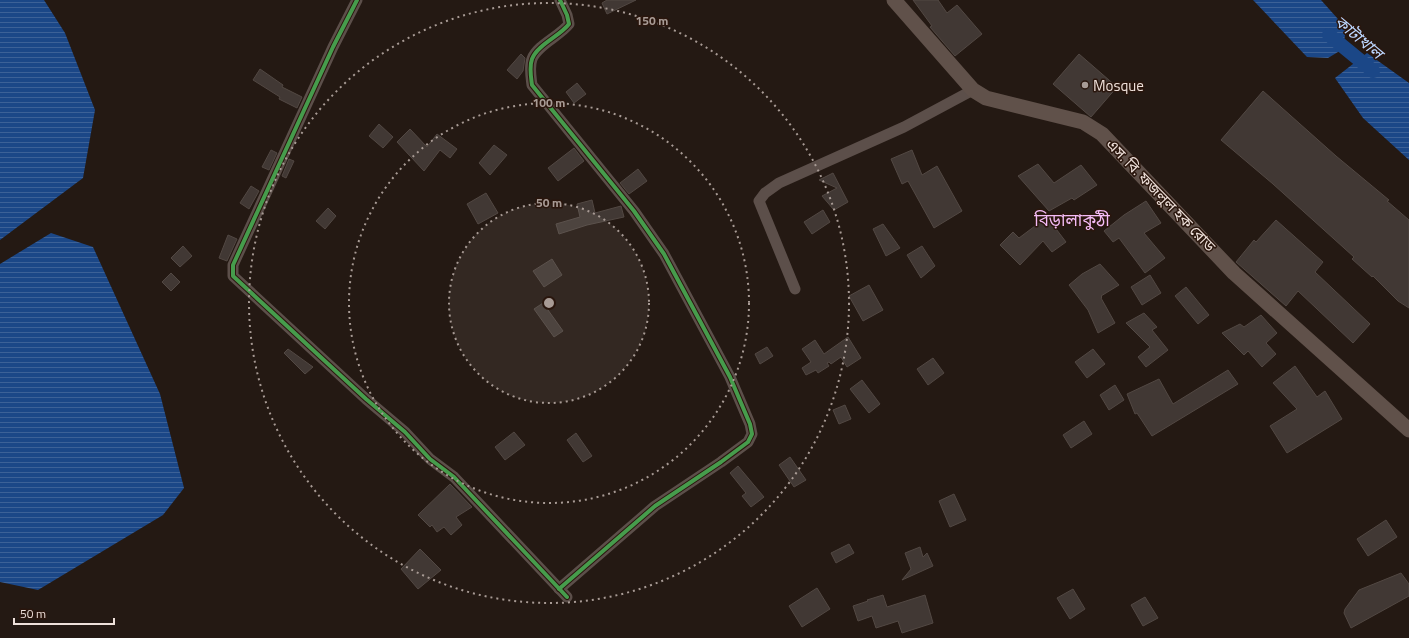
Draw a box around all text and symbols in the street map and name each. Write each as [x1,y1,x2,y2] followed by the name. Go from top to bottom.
[1330,10,1391,67] water label: কাটাখাল
[636,11,668,30] text: 150 m
[1093,74,1144,97] place label: Mosque
[1080,80,1090,90] marker: Mosque
[533,93,565,112] text: 100 m
[1101,133,1221,257] street label: এস. বি. ফজলুল হক রোড
[536,193,562,212] text: 50 m
[1033,207,1110,233] district label: বিড়ালাকুঠী
[542,296,556,310] centre of rings
[14,600,114,626] scale bar
[20,604,46,623] text: 50 m

